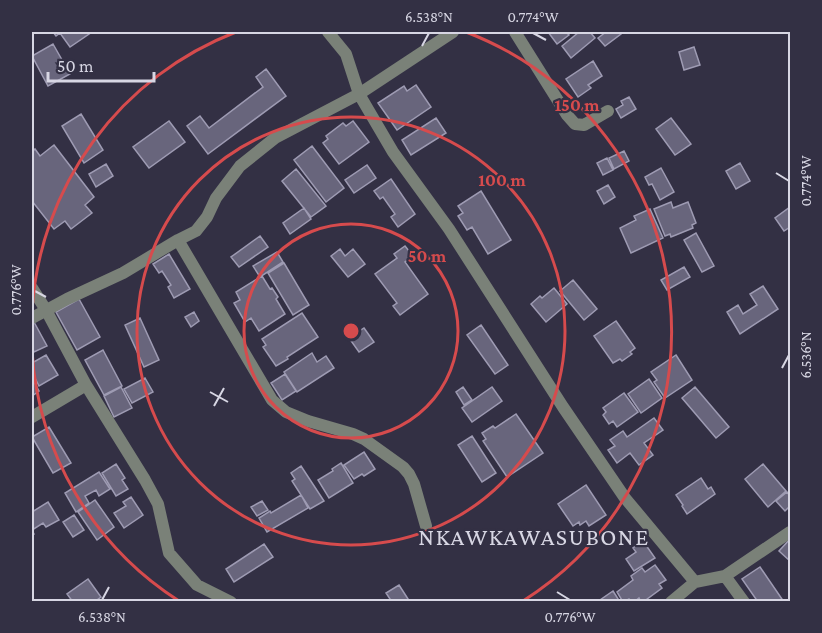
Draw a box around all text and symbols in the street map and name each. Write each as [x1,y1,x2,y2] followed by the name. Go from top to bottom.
[405,9,453,25] text: 6.538°N
[507,9,559,25] text: 0.774°W
[48,45,154,83] scale bar
[57,56,94,76] text: 50 m
[554,95,600,115] text: 150 m
[798,155,814,207] text: 0.774°W
[478,170,526,190] text: 100 m
[408,246,447,266] text: 50 m
[8,264,24,316] text: 0.776°W
[341,321,361,341] centre of rings
[798,331,814,379] text: 6.536°N
[418,523,650,550] district label: NKAWKAWASUBONE
[78,609,126,625] text: 6.538°N
[544,609,596,625] text: 0.776°W

